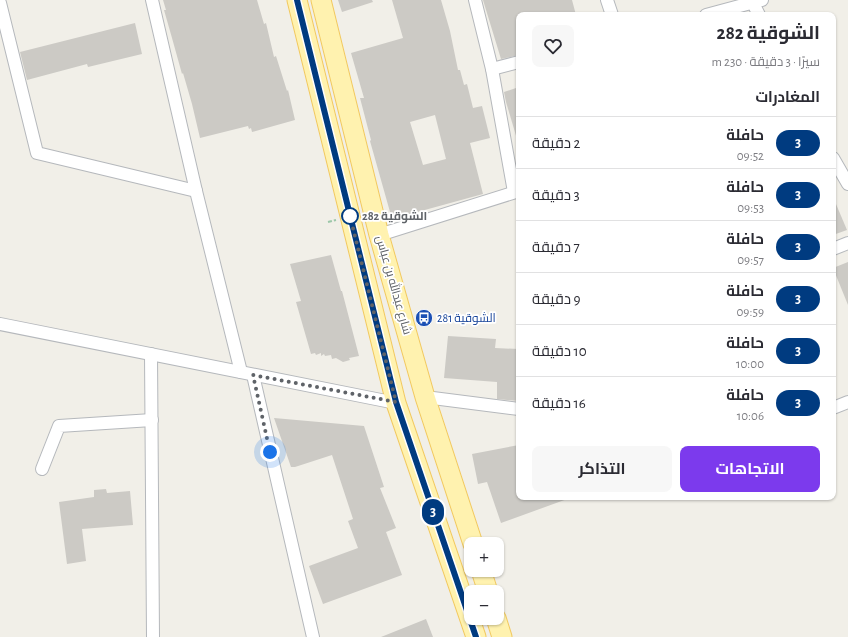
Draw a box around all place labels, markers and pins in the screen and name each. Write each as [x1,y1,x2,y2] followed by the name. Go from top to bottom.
[341,207,359,225] marker: الشوقية 282
[362,210,427,224] place label: الشوقية 282
[414,308,434,328] bus stop icon: الشوقية 281
[437,312,496,325] place label: الشوقية 281

